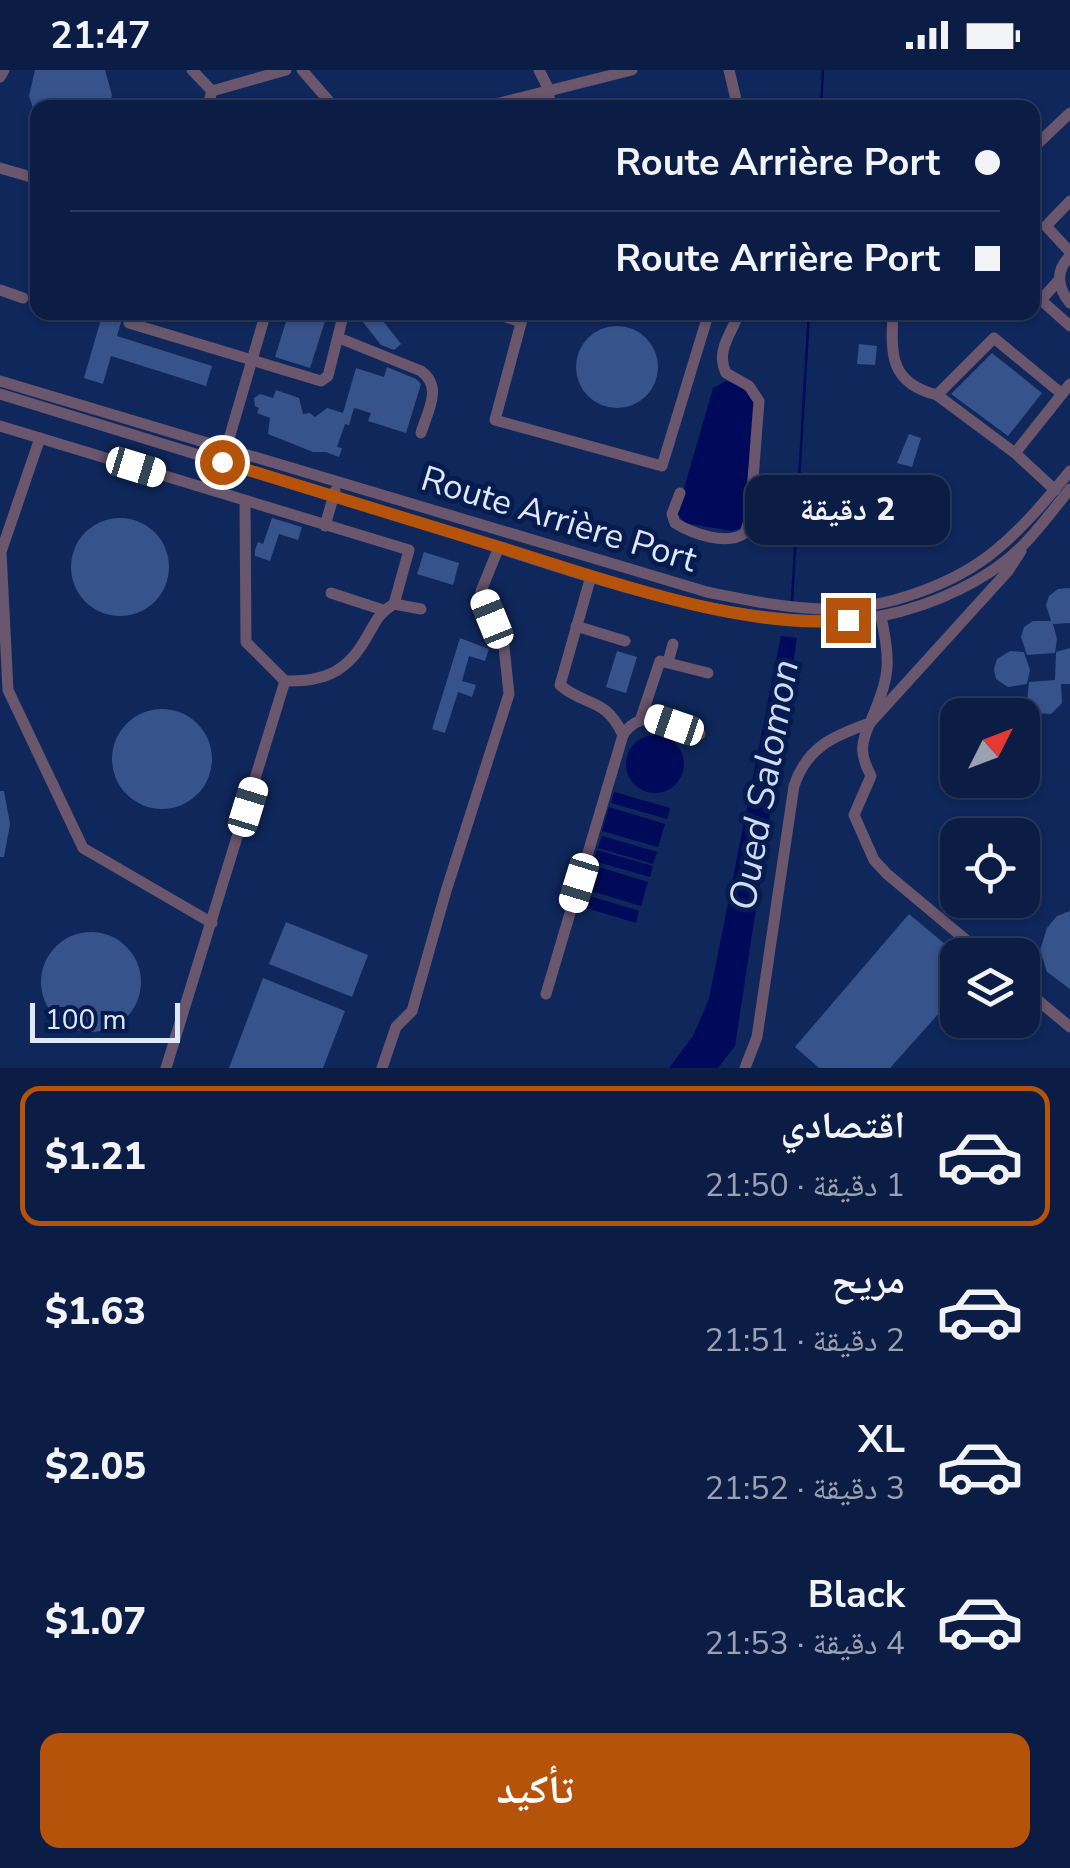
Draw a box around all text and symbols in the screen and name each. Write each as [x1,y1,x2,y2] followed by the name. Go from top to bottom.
[50,10,151,61] text: 21:47
[615,137,940,188] text: Route Arrière Port
[615,233,940,284] text: Route Arrière Port
[200,440,245,485] route start
[103,444,169,490] car
[416,455,703,583] street label: Route Arrière Port
[746,475,950,545] callout: 2 دقيقة
[800,488,895,531] text: 2 دقيقة
[467,586,517,652] car
[826,598,871,643] route end
[717,656,811,914] water label: Oued Salomon
[940,698,1040,798] north arrow
[940,698,1040,1038] map controls
[641,701,707,749] car
[225,774,271,840] car
[940,818,1040,918] button: locate
[556,850,602,916] car
[940,938,1040,1038] button: layers
[30,998,180,1043] scale bar
[45,1001,127,1039] text: 100 m
[781,1100,905,1151] text: اقتصادي
[935,1111,1025,1201] icon: car
[45,1131,146,1182] text: $1.21
[705,1164,905,1207] text: 1 دقيقة · 21:50
[831,1255,905,1306] text: مريح
[935,1266,1025,1356] icon: car
[45,1286,146,1337] text: $1.63
[705,1319,905,1362] text: 2 دقيقة · 21:51
[858,1414,905,1465] text: XL
[935,1421,1025,1511] icon: car
[45,1441,146,1492] text: $2.05
[705,1467,905,1510] text: 3 دقيقة · 21:52
[808,1569,905,1620] text: Black
[935,1576,1025,1666] icon: car
[45,1596,146,1647] text: $1.07
[705,1622,905,1665] text: 4 دقيقة · 21:53
[40,1733,1030,1848] button: تأكيد

